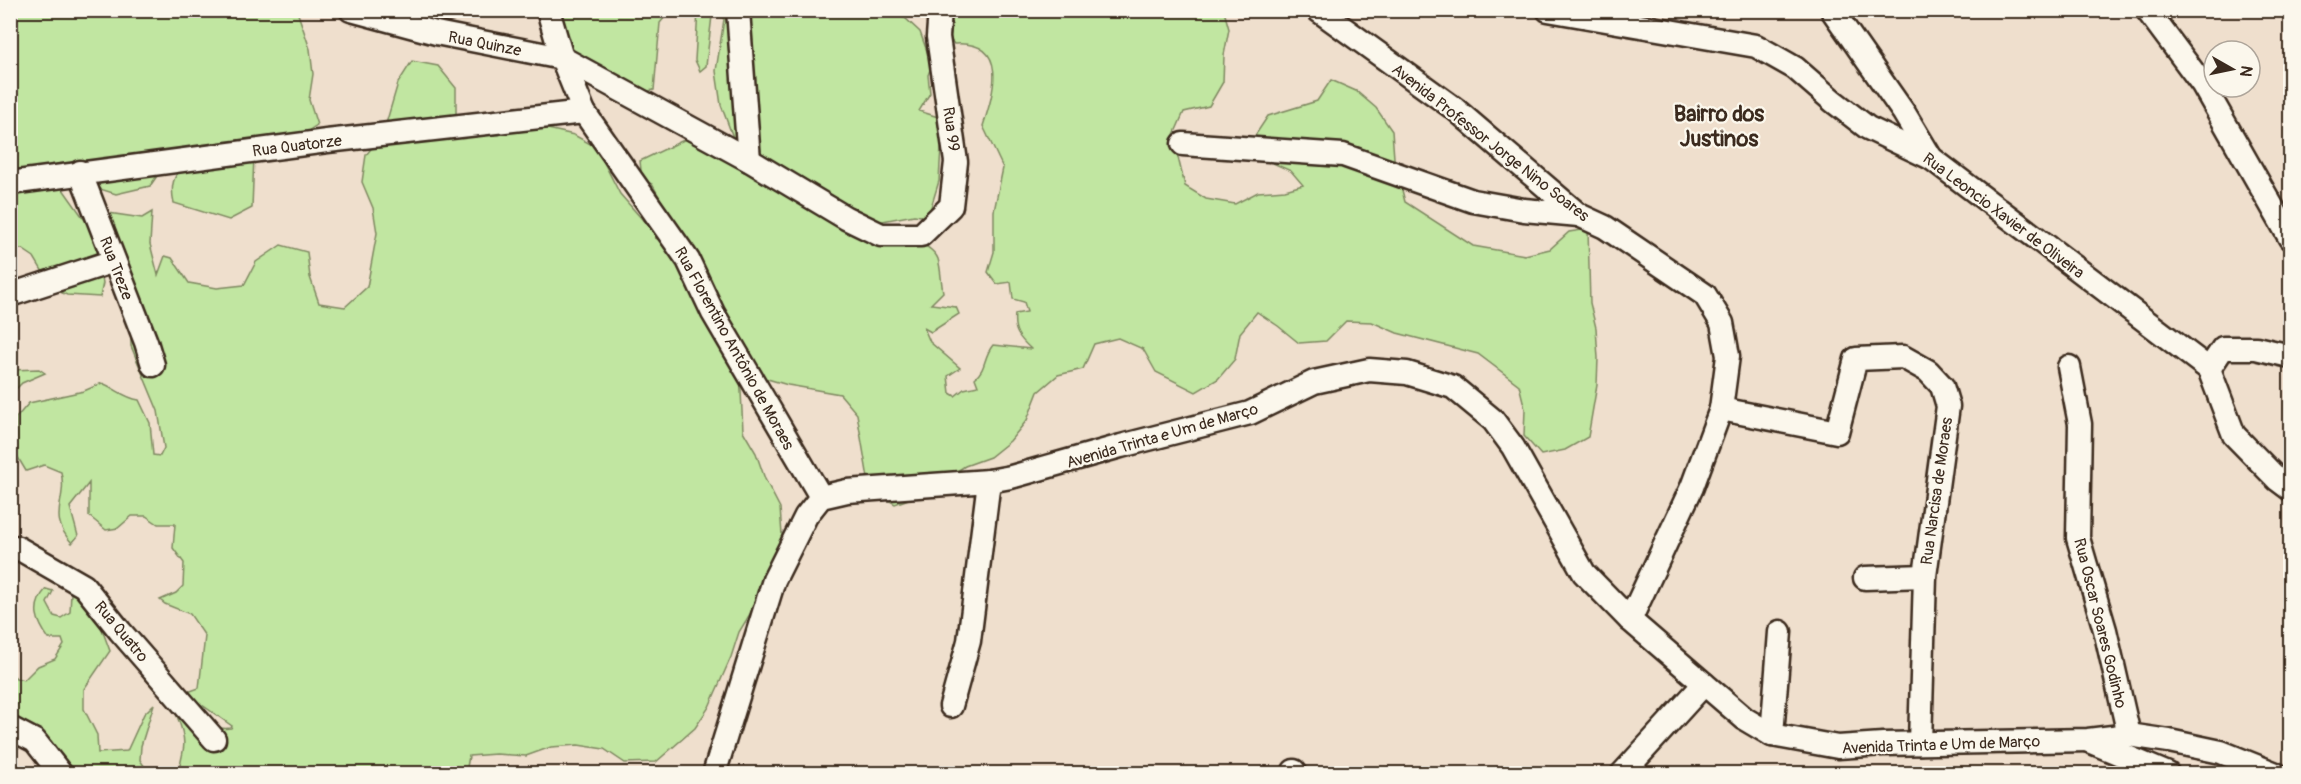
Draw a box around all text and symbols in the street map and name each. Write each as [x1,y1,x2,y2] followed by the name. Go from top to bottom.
[447,27,523,61] street label: Rua Quinze
[2202,39,2262,99] north arrow
[1388,59,1593,226] street label: Avenida Professor Jorge Nino Soares
[2235,64,2257,78] text: N
[1674,100,1764,153] district label: Bairro dos Justinos
[938,106,964,153] street label: Rua 99
[251,131,343,161] street label: Rua Quatorze
[1919,149,2088,283] street label: Rua Leoncio Xavier de Oliveira
[95,234,137,303] street label: Rua Treze
[670,244,798,453] street label: Rua Florentino Antônio de Moraes
[1064,399,1261,473] street label: Avenida Trinta e Um de Março
[1917,416,1957,566] street label: Rua Narcisa de Moraes
[2069,536,2131,711] street label: Rua Oscar Soares Godinho
[90,597,153,667] street label: Rua Quatro
[1842,732,2041,758] street label: Avenida Trinta e Um de Março

